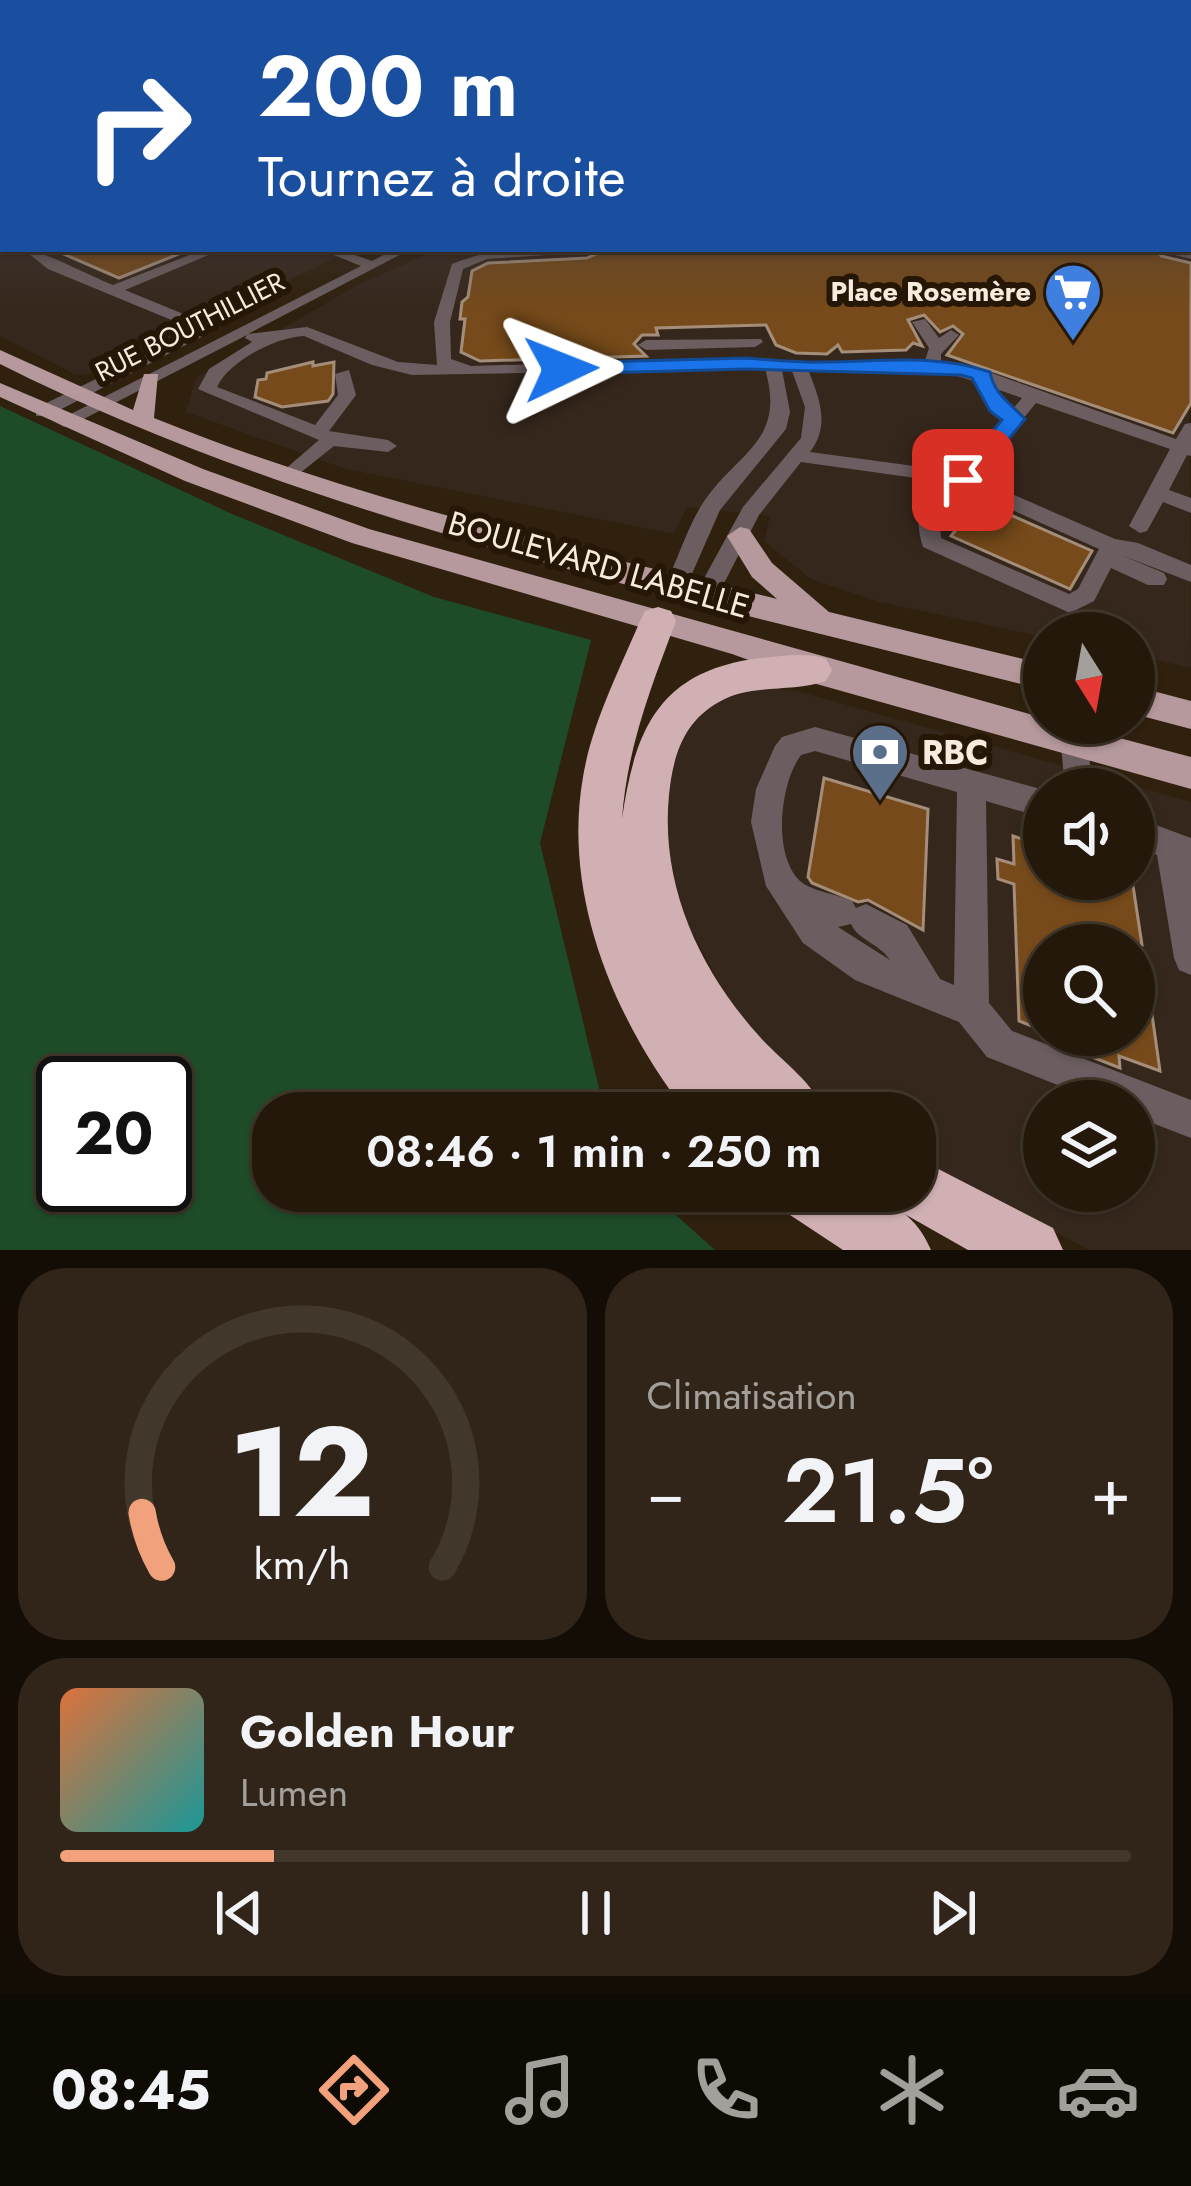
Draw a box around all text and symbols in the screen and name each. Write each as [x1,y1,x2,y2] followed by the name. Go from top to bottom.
[258,26,518,148] text: 200 m
[60,48,216,204] icon: right
[258,138,626,216] text: Tournez à droite
[1042,261,1104,343] supermarket icon: Place Rosemère
[88,262,291,391] street label: RUE BOUTHILLIER
[830,272,1031,311] place label: Place Rosemère
[498,306,624,432] position arrow
[912,429,1014,531] pin
[930,447,996,513] icon: arrive
[443,499,755,630] street label: BOULEVARD LABELLE
[1023,612,1155,744] north arrow
[1023,612,1155,1212] map controls
[849,721,911,803] bank icon: RBC
[922,729,988,776] place label: RBC
[1023,768,1155,900] button: sound
[1023,924,1155,1056] button: search
[36,1056,192,1212] speed limit sign: 20
[1023,1080,1155,1212] button: layers
[366,1119,822,1184] text: 08:46 · 1 min · 250 m
[647,1367,857,1424] text: Climatisation
[230,1382,375,1563] text: 12
[782,1426,994,1556] text: 21.5°
[647,1444,685,1540] text: −
[1090,1444,1131,1540] text: +
[254,1533,351,1595] text: km/h
[240,1699,515,1764] text: Golden Hour
[240,1764,348,1821] text: Lumen
[206,1880,272,1946] icon: previous
[563,1880,629,1946] icon: pause
[920,1880,986,1946] icon: next
[312,2048,396,2132] icon: directions
[498,2048,582,2132] icon: music
[684,2048,768,2132] icon: phone
[870,2048,954,2132] icon: climate
[1056,2048,1140,2132] icon: car
[51,2051,210,2129] text: 08:45

